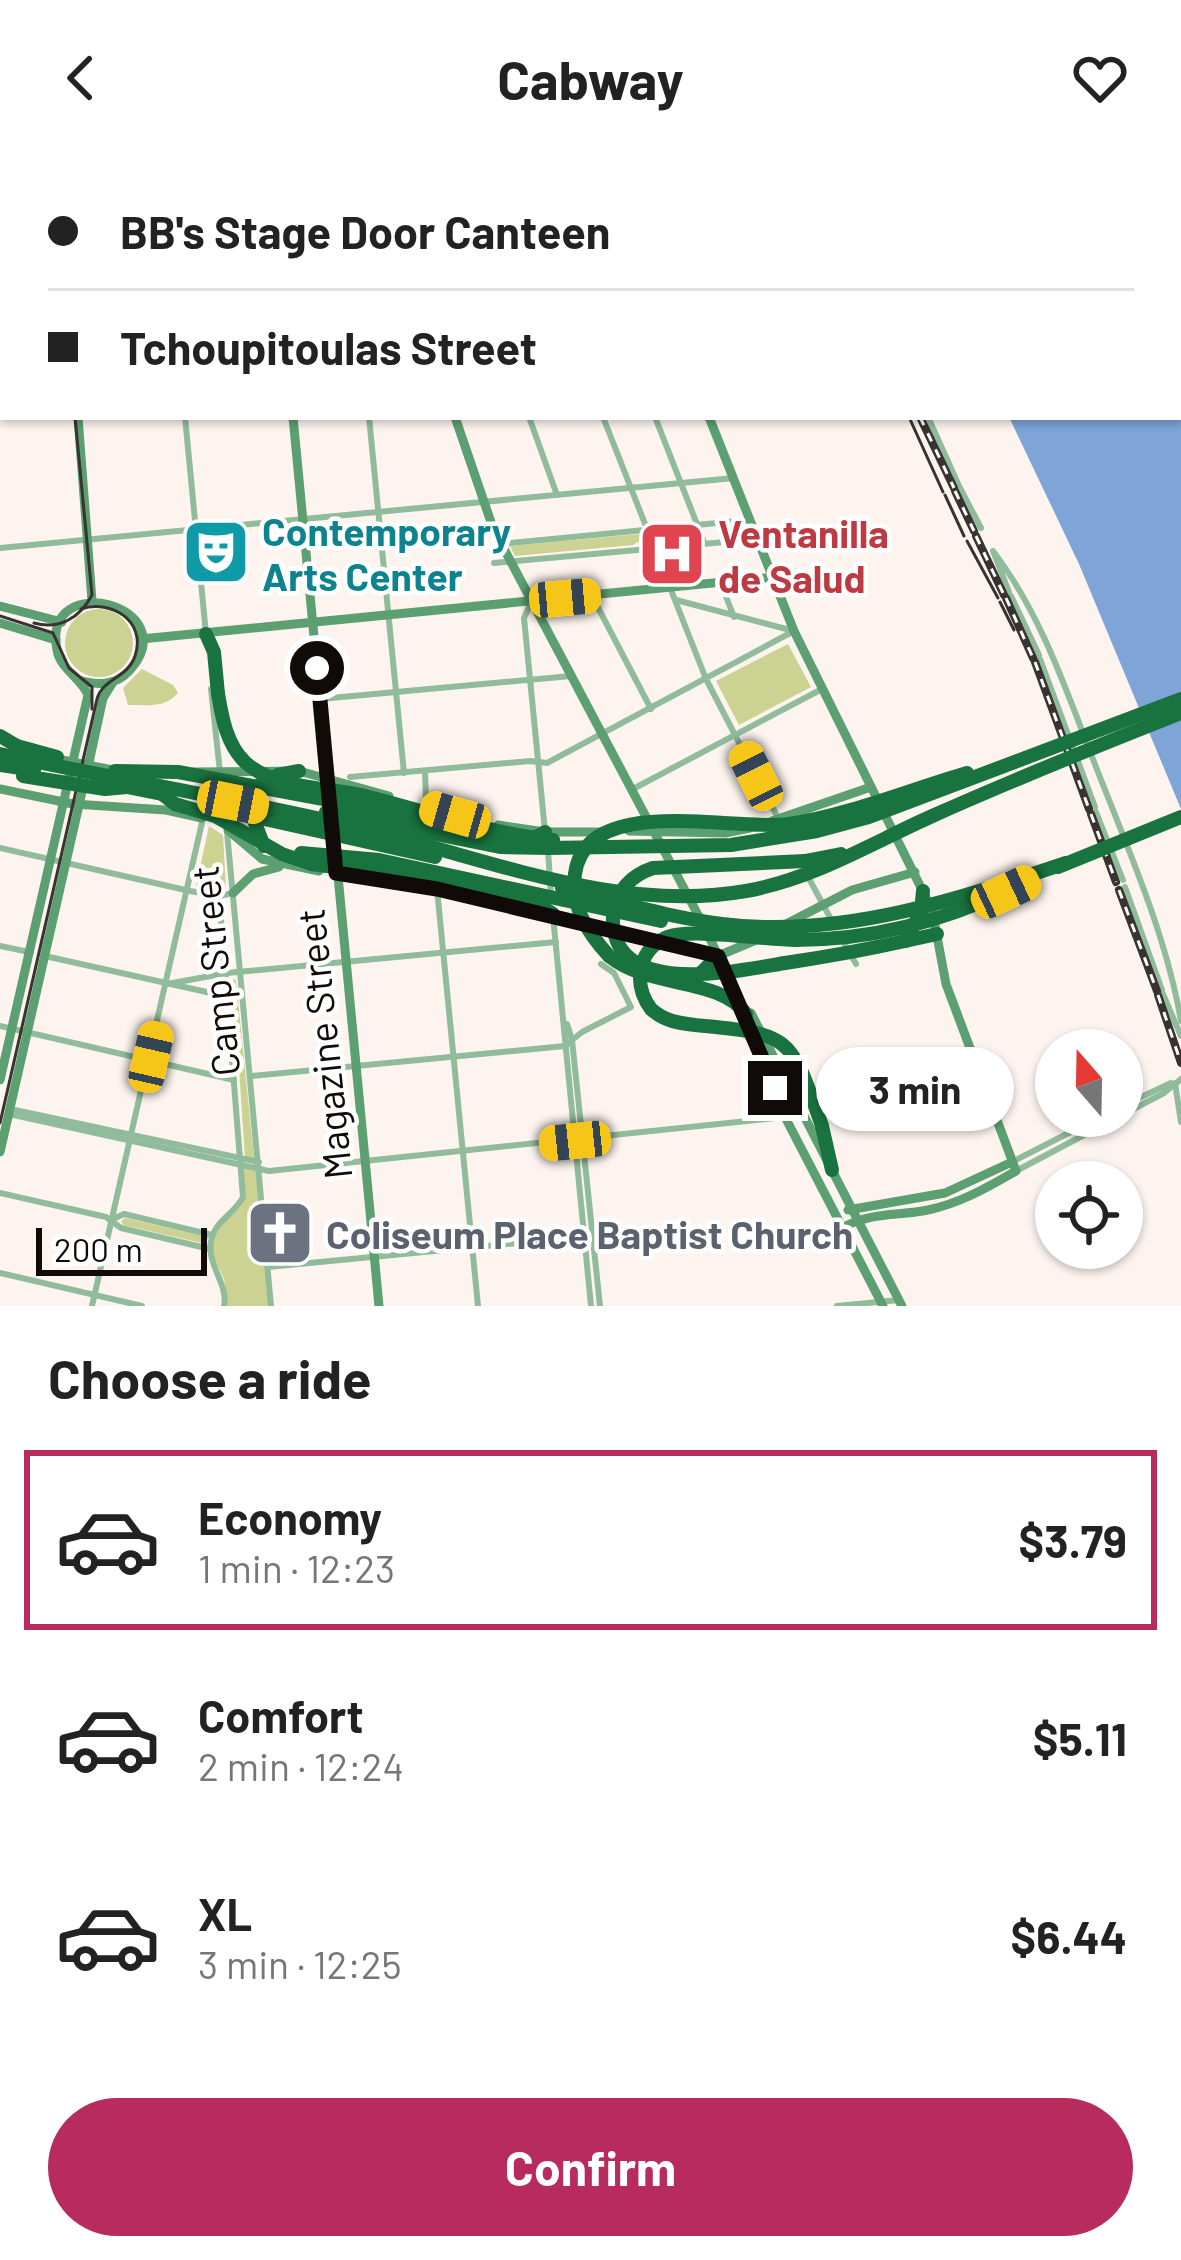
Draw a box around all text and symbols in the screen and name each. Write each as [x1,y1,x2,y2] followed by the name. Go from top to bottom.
[48,45,114,111] icon: back
[1067,45,1133,111] icon: heart
[497,46,684,111] text: Cabway
[120,204,610,258] text: BB's Stage Door Canteen
[120,320,537,374] text: Tchoupitoulas Street
[262,507,512,599] place label: Contemporary Arts Center
[718,509,889,601] place label: Ventanilla de Salud
[181,517,251,587] theatre icon: Contemporary Arts Center
[637,519,707,589] hospital icon: Ventanilla de Salud
[528,577,602,619] car
[290,641,344,695] route start
[724,736,788,816] car
[194,777,272,827] car
[415,788,495,842] car
[966,860,1046,924] car
[180,863,248,1079] street label: Camp Street
[285,906,361,1182] street label: Magazine Street
[125,1018,177,1096] car
[1035,1029,1143,1137] north arrow
[1035,1029,1143,1269] map controls
[817,1046,1015,1130] callout: 3 min
[748,1061,802,1115] route end
[869,1065,961,1112] text: 3 min
[537,1119,613,1163] car
[1035,1161,1143,1269] button: locate
[245,1198,315,1268] church icon: Coliseum Place Baptist Church
[326,1210,853,1257] place label: Coliseum Place Baptist Church
[36,1222,207,1275] scale bar
[54,1229,143,1269] text: 200 m
[48,1345,372,1410] text: Choose a ride
[54,1486,162,1594] icon: car
[198,1490,382,1544] text: Economy
[1019,1513,1127,1567] text: $3.79
[198,1544,395,1591] text: 1 min · 12:23
[54,1684,162,1792] icon: car
[198,1688,364,1742] text: Comfort
[1033,1711,1127,1765] text: $5.11
[198,1742,404,1789] text: 2 min · 12:24
[54,1882,162,1990] icon: car
[198,1886,252,1940] text: XL
[1010,1909,1127,1963] text: $6.44
[198,1940,402,1987] text: 3 min · 12:25
[48,2098,1133,2236] button: Confirm

